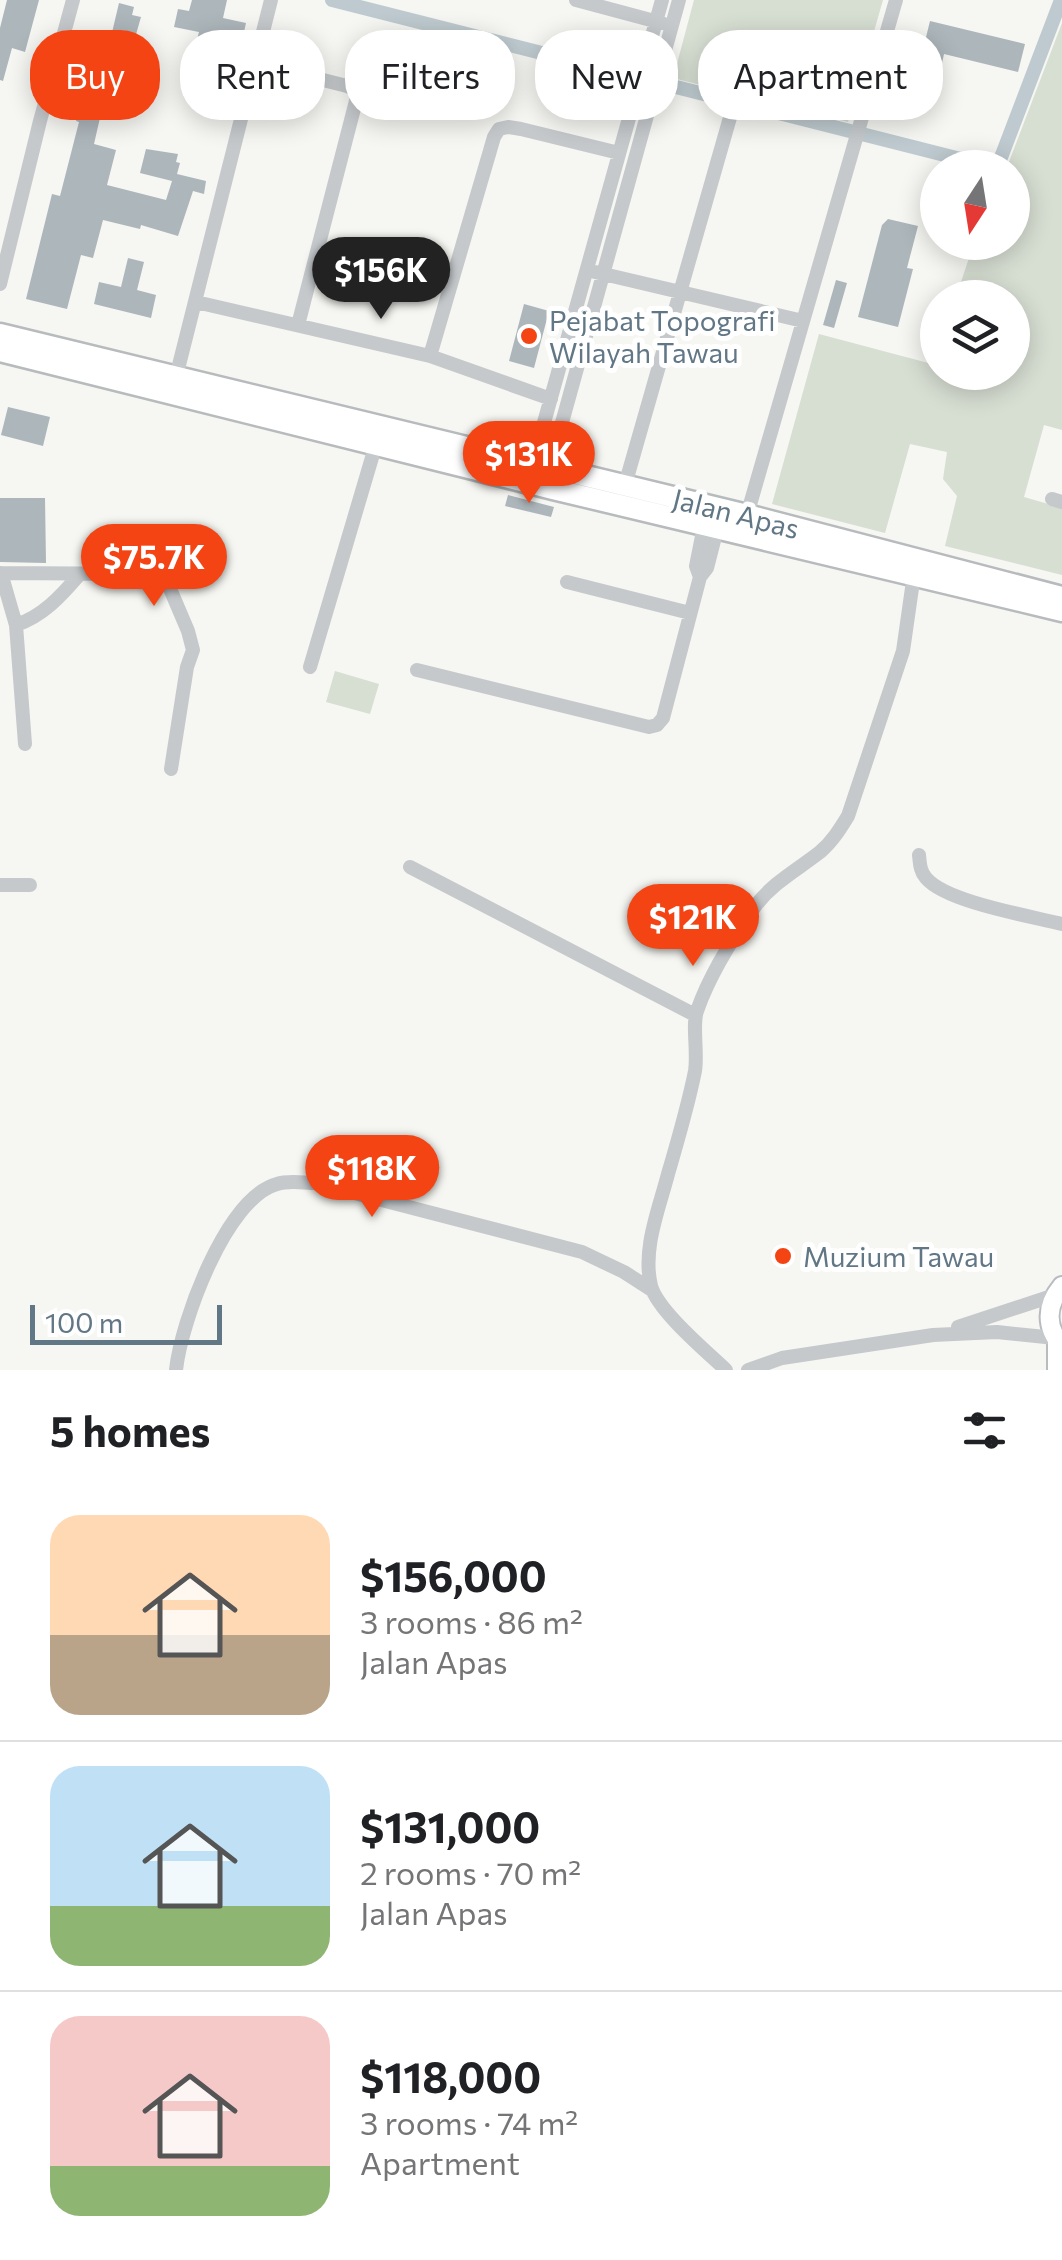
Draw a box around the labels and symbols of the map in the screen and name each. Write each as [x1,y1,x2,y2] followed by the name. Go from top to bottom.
[920,150,1030,260] north arrow
[311,237,451,322] pin: $156K
[549,303,775,369] place label: Pejabat Topografi Wilayah Tawau
[518,325,540,347] marker: Pejabat Topografi Wilayah Tawau
[459,421,599,506] pin: $131K
[669,481,803,545] street label: Jalan Apas
[73,524,235,609] pin: $75.7K
[623,884,763,969] pin: $121K
[302,1135,442,1220] pin: $118K
[803,1239,994,1273] place label: Muzium Tawau
[772,1245,794,1267] marker: Muzium Tawau
[30,1300,222,1344] scale bar

